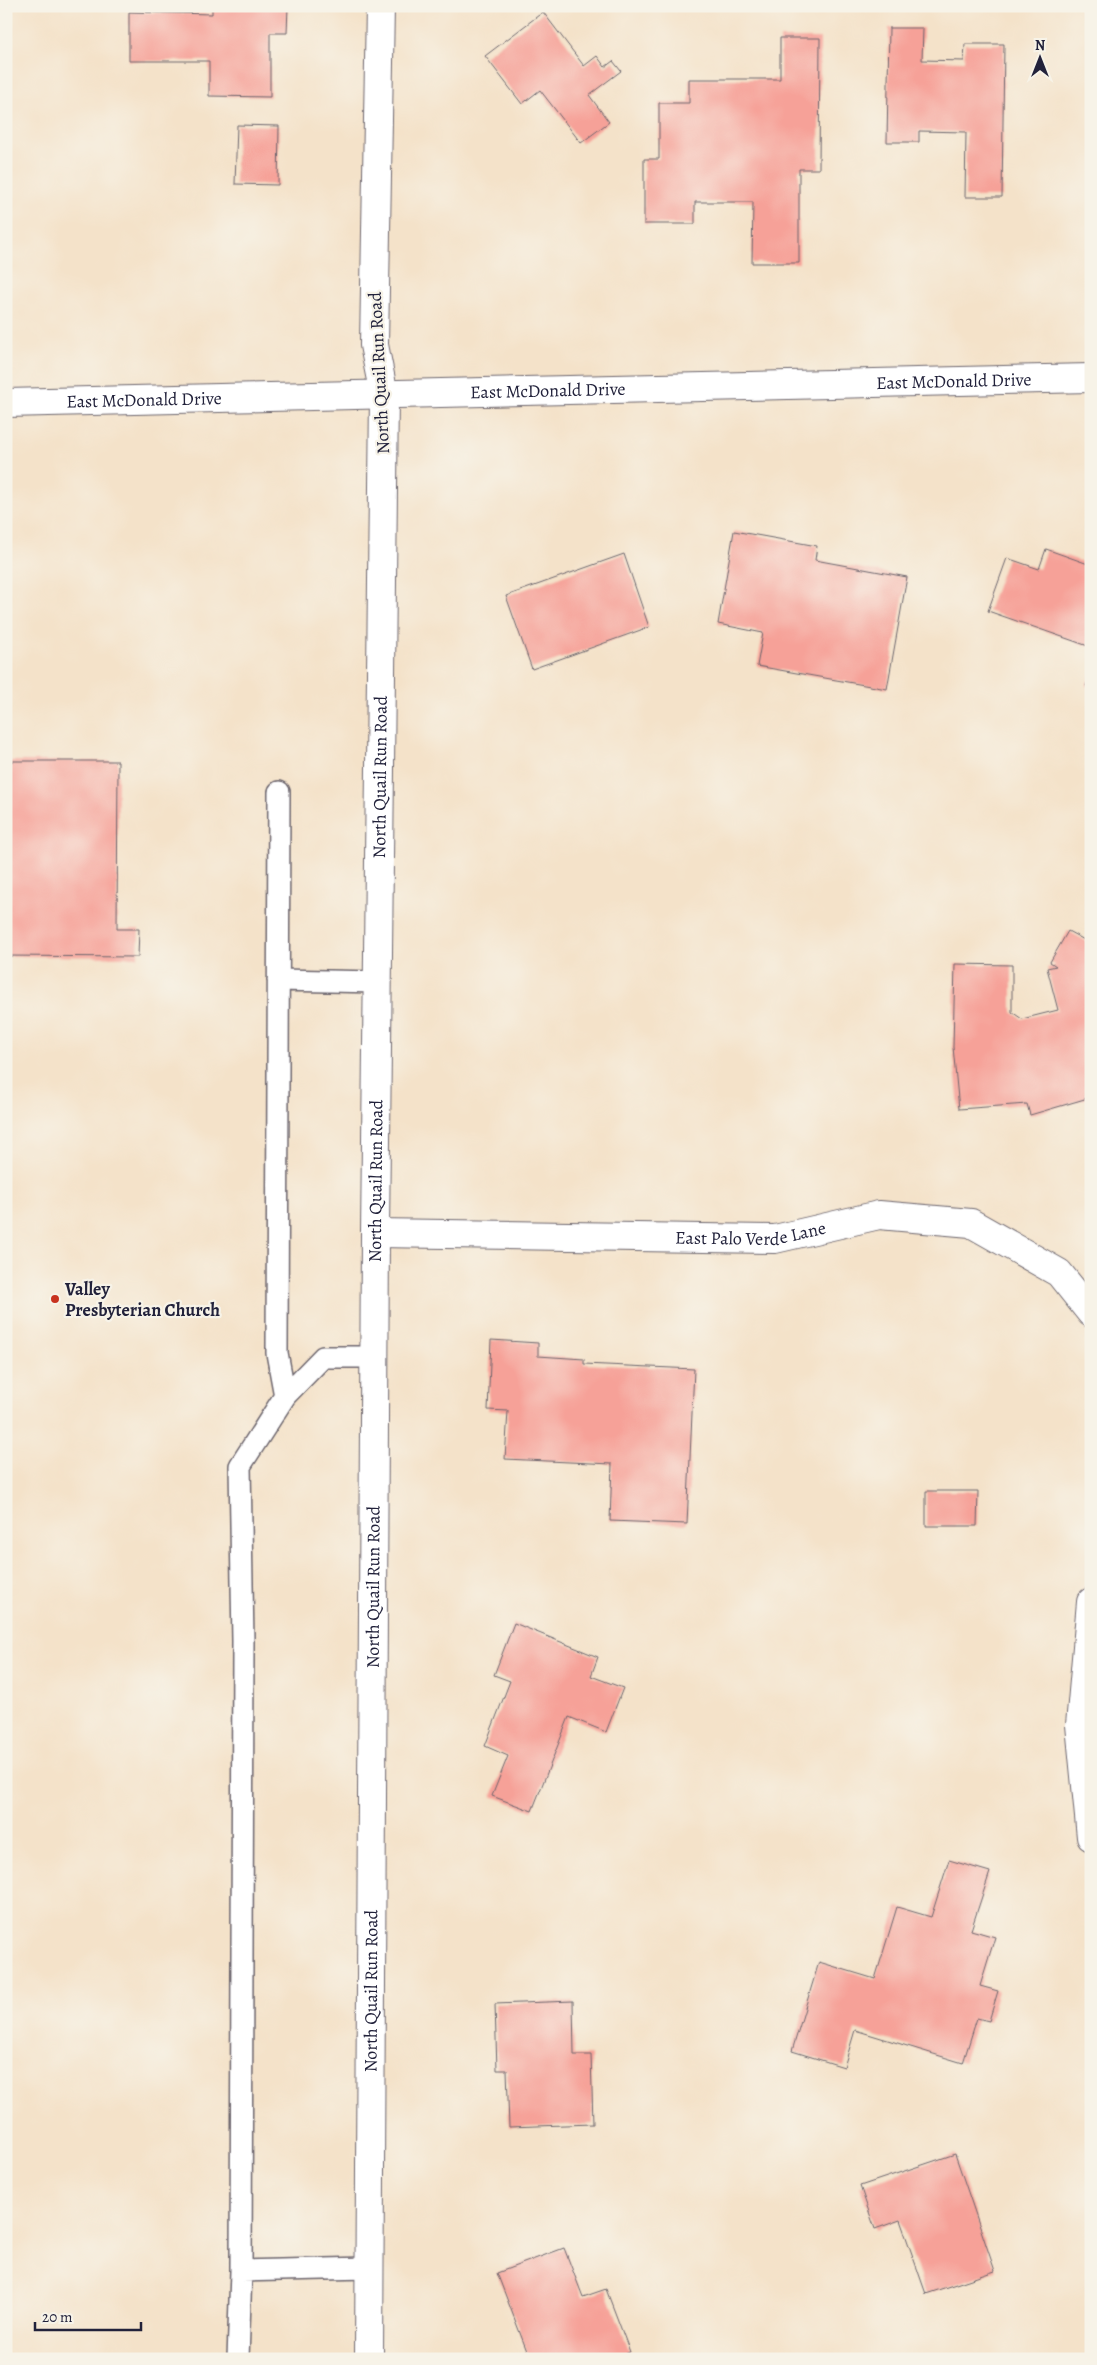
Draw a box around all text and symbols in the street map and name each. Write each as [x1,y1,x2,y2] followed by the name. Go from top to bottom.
[1014,32,1064,82] north arrow
[1035,36,1045,55] text: N
[363,291,395,455] street label: North Quail Run Road
[876,367,1032,395] street label: East McDonald Drive
[470,377,626,404] street label: East McDonald Drive
[66,386,222,414] street label: East McDonald Drive
[367,695,393,858] street label: North Quail Run Road
[363,1099,388,1262] street label: North Quail Run Road
[675,1216,828,1251] street label: East Palo Verde Lane
[64,1277,220,1322] place label: Valley Presbyterian Church
[49,1293,61,1305] marker: Valley Presbyterian Church
[361,1505,386,1668] street label: North Quail Run Road
[359,1909,383,2072] street label: North Quail Run Road
[35,2300,141,2332] scale bar
[42,2307,73,2327] text: 20 m

